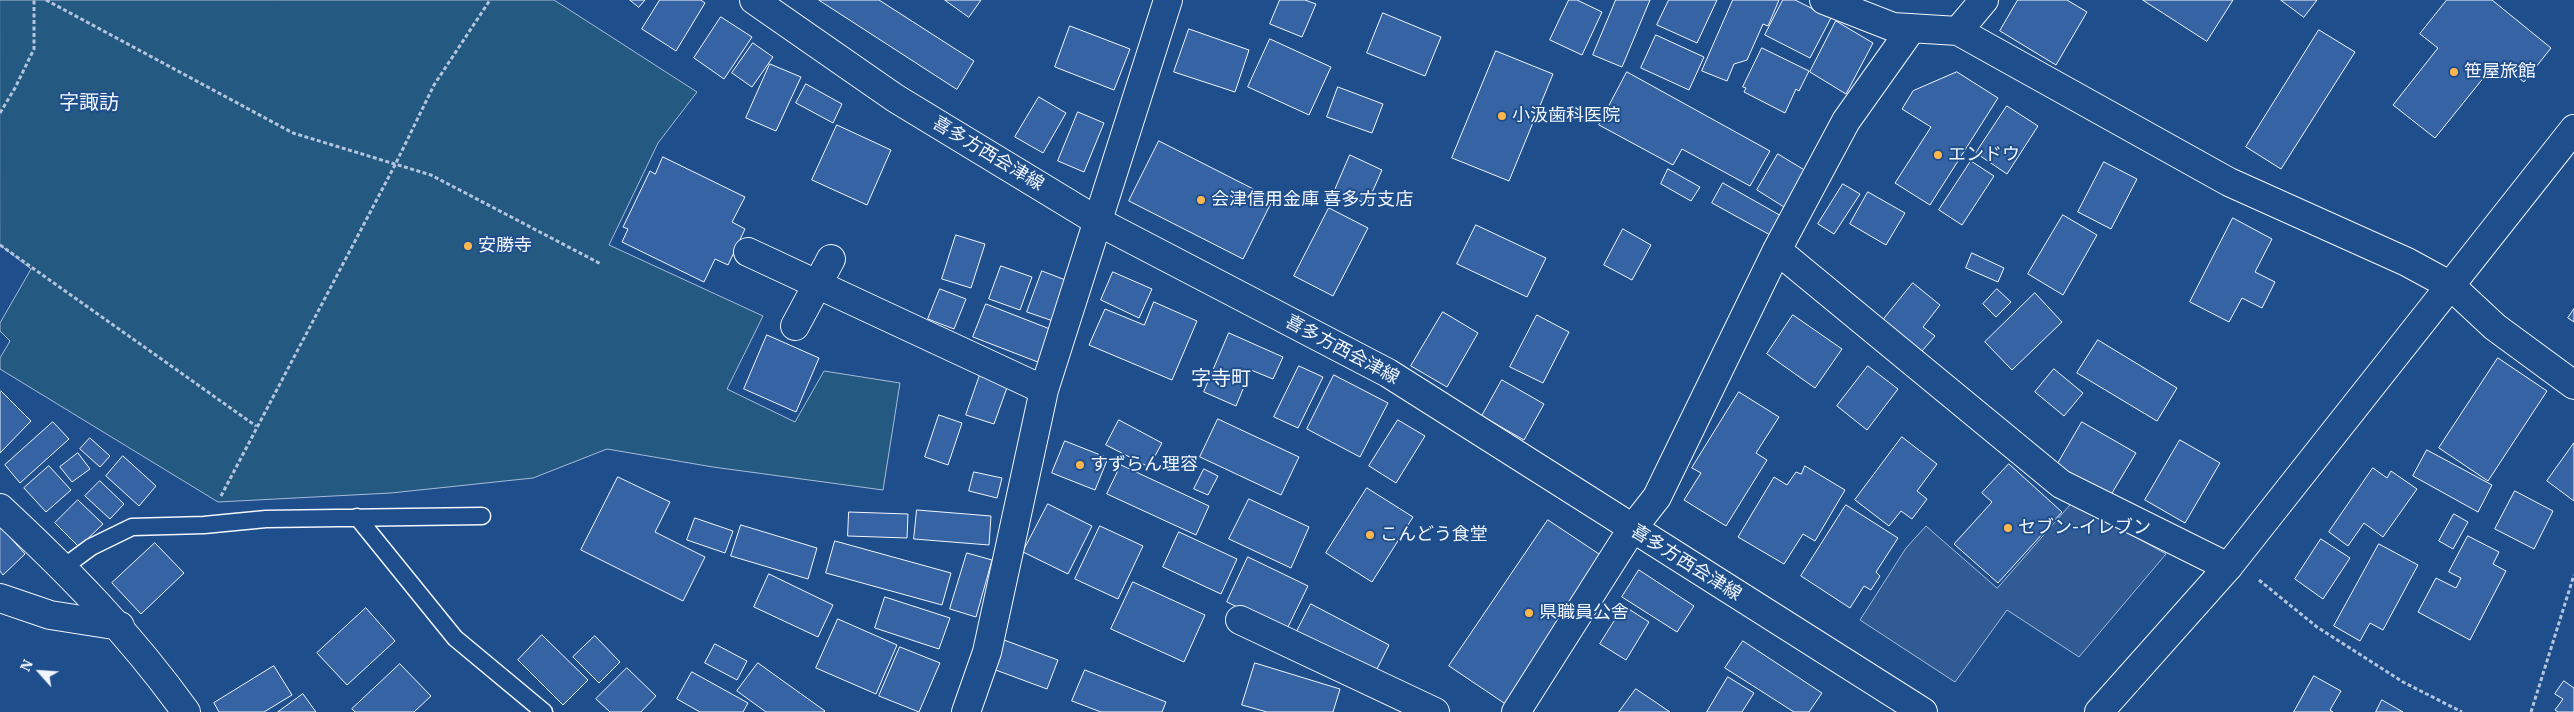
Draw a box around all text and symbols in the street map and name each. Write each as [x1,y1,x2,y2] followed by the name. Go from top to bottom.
[2464,61,2536,83] place label: 笹屋旅館
[2448,66,2460,78] marker: 笹屋旅館
[59,91,119,115] district label: 字諏訪
[1512,105,1620,127] place label: 小汲歯科医院
[1496,110,1508,122] marker: 小汲歯科医院
[928,112,1048,196] street label: 喜多方西会津線
[1948,144,2020,166] place label: エンドウ
[1932,149,1944,161] marker: エンドウ
[1211,189,1413,211] place label: 会津信用金庫 喜多方支店
[1195,194,1207,206] marker: 会津信用金庫 喜多方支店
[478,235,532,257] place label: 安勝寺
[462,240,474,252] marker: 安勝寺
[1281,311,1403,389] street label: 喜多方西会津線
[1191,367,1251,391] district label: 字寺町
[1090,454,1198,476] place label: すずらん理容
[1074,459,1086,471] marker: すずらん理容
[2018,517,2151,539] place label: セブン-イレブン
[1627,520,1745,606] street label: 喜多方西会津線
[2002,522,2014,534] marker: セブン-イレブン
[1380,524,1488,546] place label: こんどう食堂
[1364,529,1376,541] marker: こんどう食堂
[1539,602,1629,624] place label: 県職員公舎
[1523,607,1535,619] marker: 県職員公舎
[15,647,65,697] north arrow
[16,657,37,674] text: N

